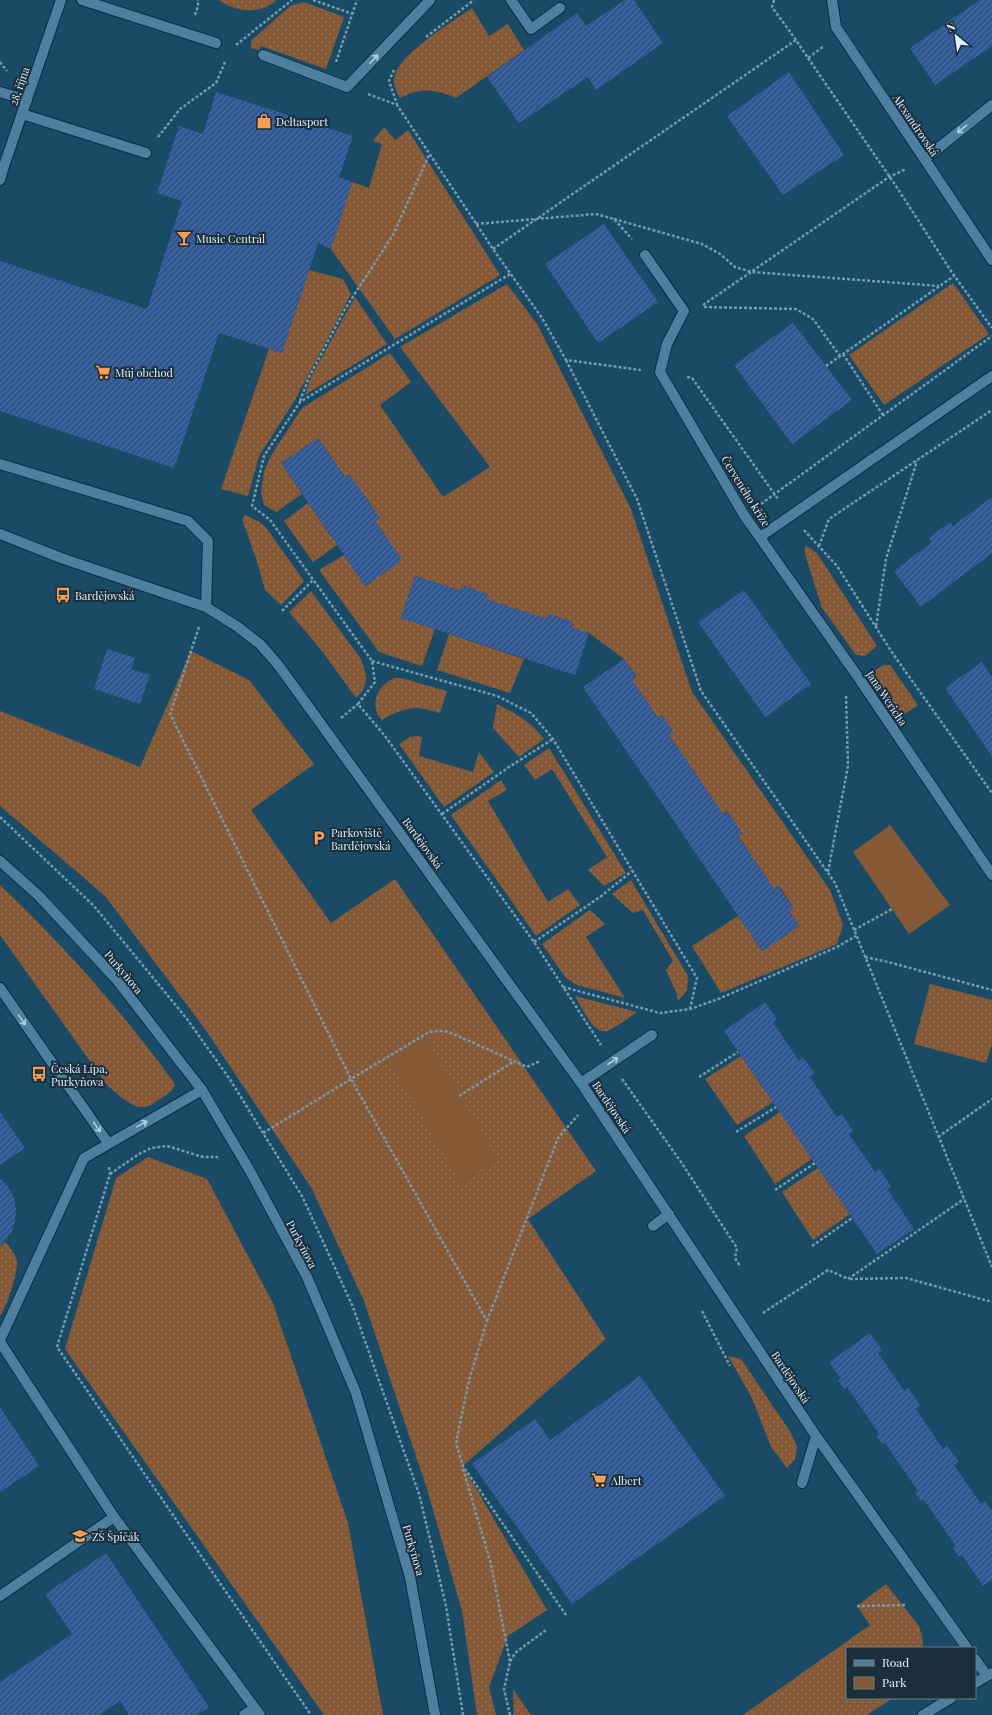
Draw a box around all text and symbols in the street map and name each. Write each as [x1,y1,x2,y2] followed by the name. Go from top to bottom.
[936,16,976,56] north arrow
[944,18,958,35] text: N
[369,54,379,64] one-way arrow
[5,64,33,107] street label: 28. října
[889,90,943,159] street label: Alexandrovská
[255,112,273,130] shop icon: Deltasport
[276,114,328,129] place label: Deltasport
[956,125,967,134] one-way arrow
[175,229,193,247] bar icon: Music Centrál
[196,231,265,246] place label: Music Centrál
[94,363,112,381] supermarket icon: Můj obchod
[115,365,174,380] place label: Můj obchod
[718,453,774,530] street label: Červeného kříže
[54,586,72,604] bus stop icon: Bardějovská
[75,588,135,603] place label: Bardějovská
[863,667,911,729] street label: Jana Wericha
[399,815,447,872] street label: Bardějovská
[331,825,391,853] place label: Parkoviště Bardějovská
[310,829,328,847] parking icon: Parkoviště Bardějovská
[101,947,147,997] street label: Purkyňova
[18,1015,26,1026] one-way arrow
[607,1057,618,1065] one-way arrow
[51,1061,108,1089] place label: Česká Lípa, Purkyňova
[30,1065,48,1083] bus stop icon: Česká Lípa, Purkyňova
[589,1078,635,1136] street label: Bardějovská
[136,1119,148,1127] one-way arrow
[93,1121,101,1132] one-way arrow
[283,1217,321,1271] street label: Purkyňova
[768,1348,814,1406] street label: Bardějovská
[590,1471,608,1489] supermarket icon: Albert
[610,1473,642,1488] place label: Albert
[400,1523,429,1578] street label: Purkyňova
[71,1527,89,1545] school or university icon: ZŠ Špičák
[92,1529,140,1544] place label: ZŠ Špičák
[846,1647,976,1699] legend
[882,1654,909,1670] text: Road
[882,1674,907,1690] text: Park

